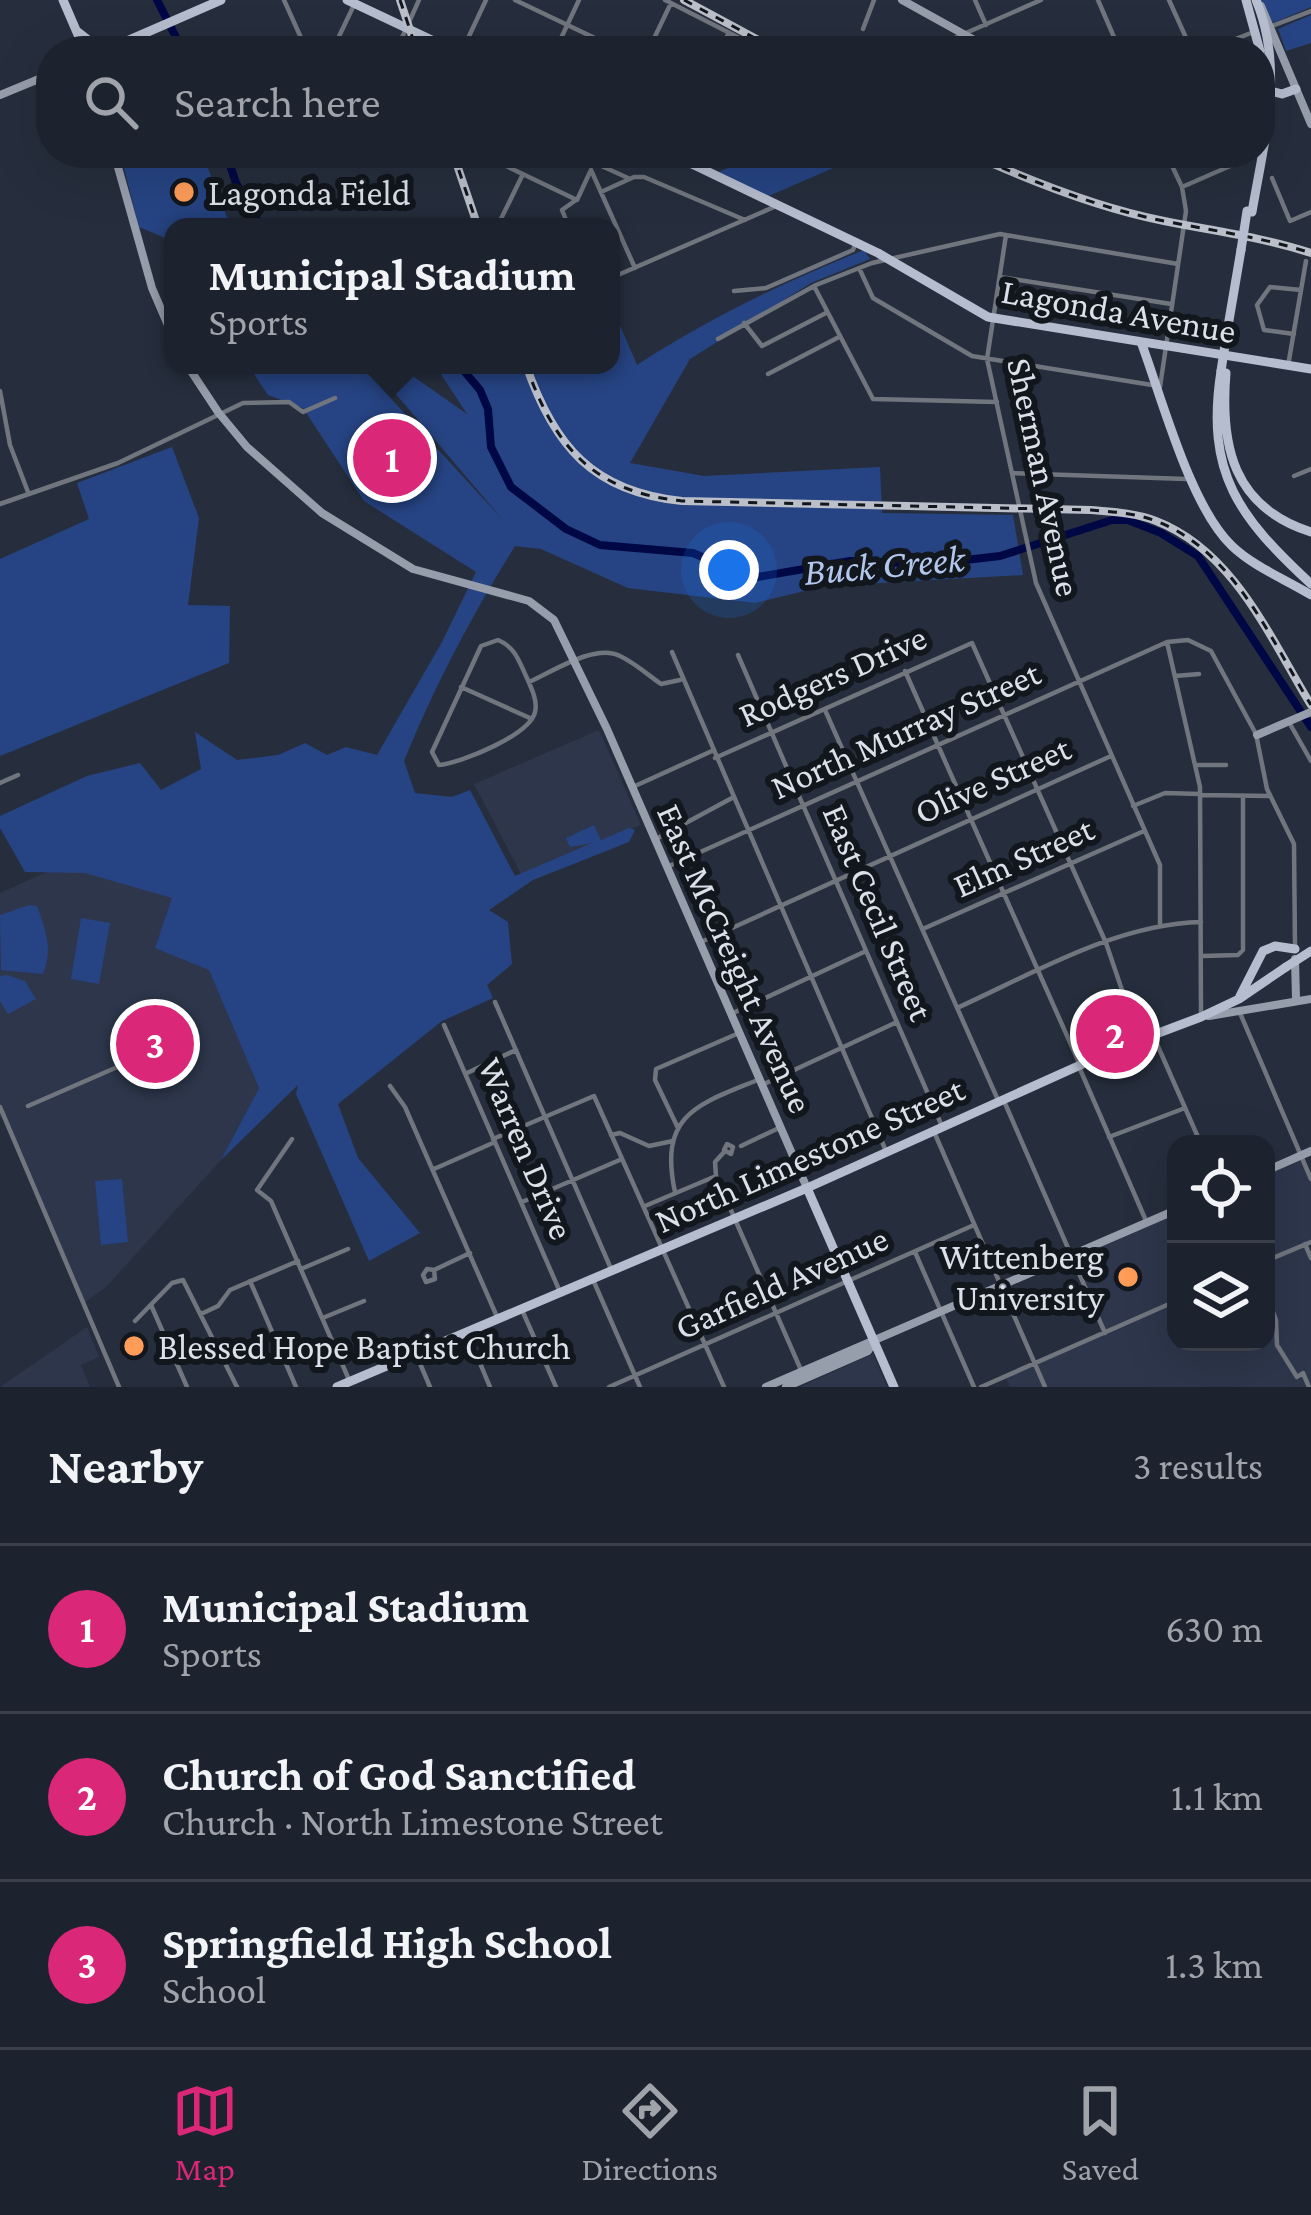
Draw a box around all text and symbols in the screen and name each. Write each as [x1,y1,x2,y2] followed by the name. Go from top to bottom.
[36,36,1275,168] search box
[78,69,144,135] icon: search
[174,77,381,127] text: Search here
[208,173,411,213] place label: Lagonda Field
[171,179,197,205] marker: Lagonda Field
[164,218,620,374] popup
[209,250,576,300] text: Municipal Stadium
[998,271,1239,351] street label: Lagonda Avenue
[209,300,308,343] text: Sports
[999,354,1089,600] street label: Sherman Avenue
[353,413,431,503] pin: 1
[802,536,968,593] water label: Buck Creek
[699,540,759,600] your location
[732,617,932,735] street label: Rodgers Drive
[765,652,1047,807] street label: North Murray Street
[908,727,1077,832] street label: Olive Street
[649,798,821,1119] street label: East McCreight Avenue
[815,798,942,1027] street label: East Cecil Street
[947,808,1101,905] street label: Elm Street
[1076,989,1154,1079] pin: 2
[116,999,194,1089] pin: 3
[470,1052,582,1245] street label: Warren Drive
[649,1068,971,1241] street label: North Limestone Street
[1167,1135,1275,1351] map controls
[1167,1135,1275,1243] button: locate
[669,1218,894,1348] street label: Garfield Avenue
[939,1237,1104,1318] place label: Wittenberg University
[1167,1243,1275,1351] button: layers
[1115,1264,1141,1290] marker: Wittenberg University
[158,1327,571,1367] place label: Blessed Hope Baptist Church
[121,1333,147,1359] marker: Blessed Hope Baptist Church
[48,1437,203,1494] text: Nearby
[1133,1444,1263,1487] text: 3 results
[162,1582,529,1632] text: Municipal Stadium
[80,1607,94,1650] text: 1
[1165,1607,1263,1650] text: 630 m
[162,1632,262,1675] text: Sports
[162,1750,636,1800] text: Church of God Sanctified
[77,1775,97,1818] text: 2
[1171,1775,1263,1818] text: 1.1 km
[162,1800,663,1843] text: Church · North Limestone Street
[162,1918,612,1968] text: Springfield High School
[77,1943,97,1986] text: 3
[1165,1943,1263,1986] text: 1.3 km
[162,1968,266,2011] text: School
[172,2078,238,2187] tab: Map
[582,2078,718,2187] tab: Directions
[1062,2078,1139,2187] tab: Saved

